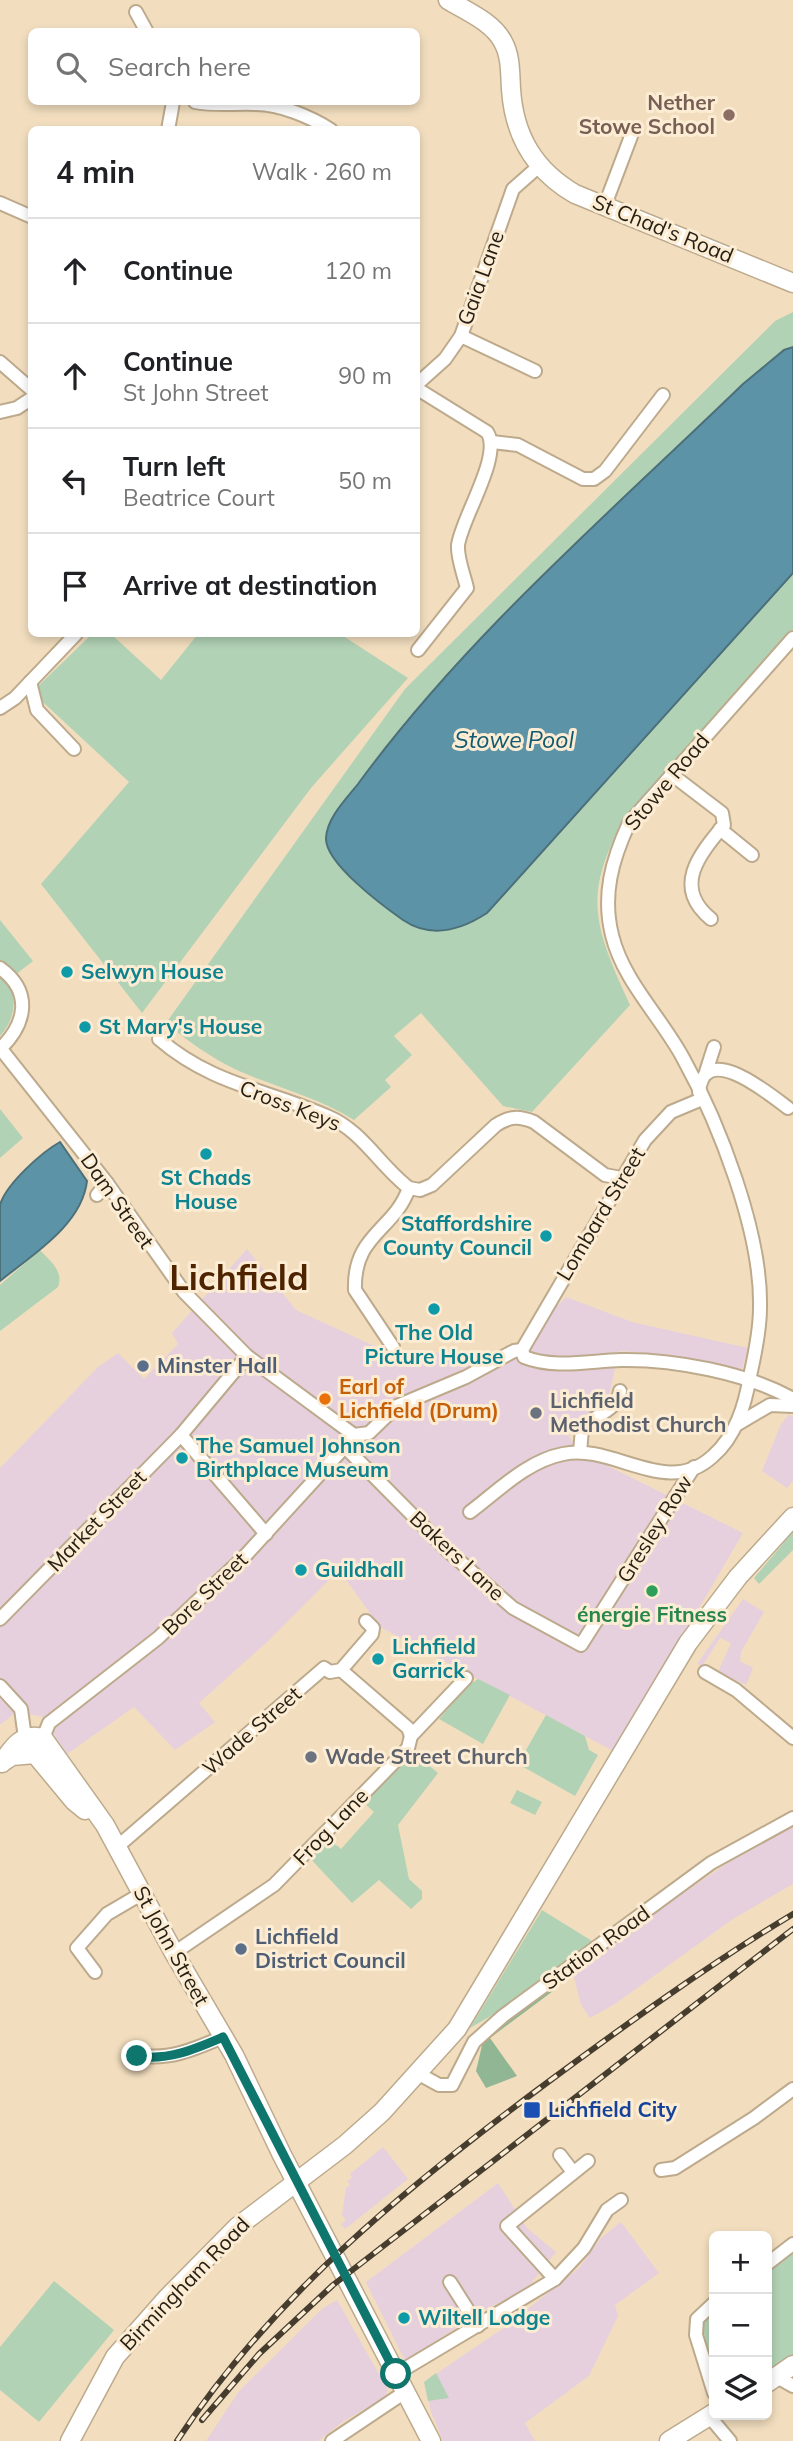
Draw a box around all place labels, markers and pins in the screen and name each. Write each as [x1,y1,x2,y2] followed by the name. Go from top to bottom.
[579,89,716,139] place label: Nether Stowe School
[721,107,737,123] marker: Nether Stowe School
[81,958,224,984] place label: Selwyn House
[59,964,75,980] marker: Selwyn House
[99,1013,262,1039] place label: St Mary's House
[77,1019,93,1035] marker: St Mary's House
[198,1146,214,1162] marker: St Chads House
[161,1164,251,1214] place label: St Chads House
[383,1210,532,1260] place label: Staffordshire County Council
[538,1228,554,1244] marker: Staffordshire County Council
[426,1301,442,1317] marker: The Old Picture House
[364,1319,504,1369] place label: The Old Picture House
[157,1352,277,1378] place label: Minster Hall
[135,1358,151,1374] marker: Minster Hall
[339,1373,499,1423] place label: Earl of Lichfield (Drum)
[550,1387,726,1437] place label: Lichfield Methodist Church
[317,1391,333,1407] marker: Earl of Lichfield (Drum)
[528,1405,544,1421] marker: Lichfield Methodist Church
[196,1432,401,1482] place label: The Samuel Johnson Birthplace Museum
[174,1450,190,1466] marker: The Samuel Johnson Birthplace Museum
[315,1556,404,1582] place label: Guildhall
[293,1562,309,1578] marker: Guildhall
[644,1583,660,1599] marker: énergie Fitness
[577,1601,727,1627] place label: énergie Fitness
[392,1633,476,1683] place label: Lichfield Garrick
[370,1651,386,1667] marker: Lichfield Garrick
[325,1743,528,1769] place label: Wade Street Church
[303,1749,319,1765] marker: Wade Street Church
[255,1923,406,1973] place label: Lichfield District Council
[233,1941,249,1957] marker: Lichfield District Council
[548,2096,677,2122] place label: Lichfield City
[522,2100,542,2120] marker: Lichfield City
[418,2304,550,2330] place label: Wiltell Lodge
[396,2310,412,2326] marker: Wiltell Lodge

